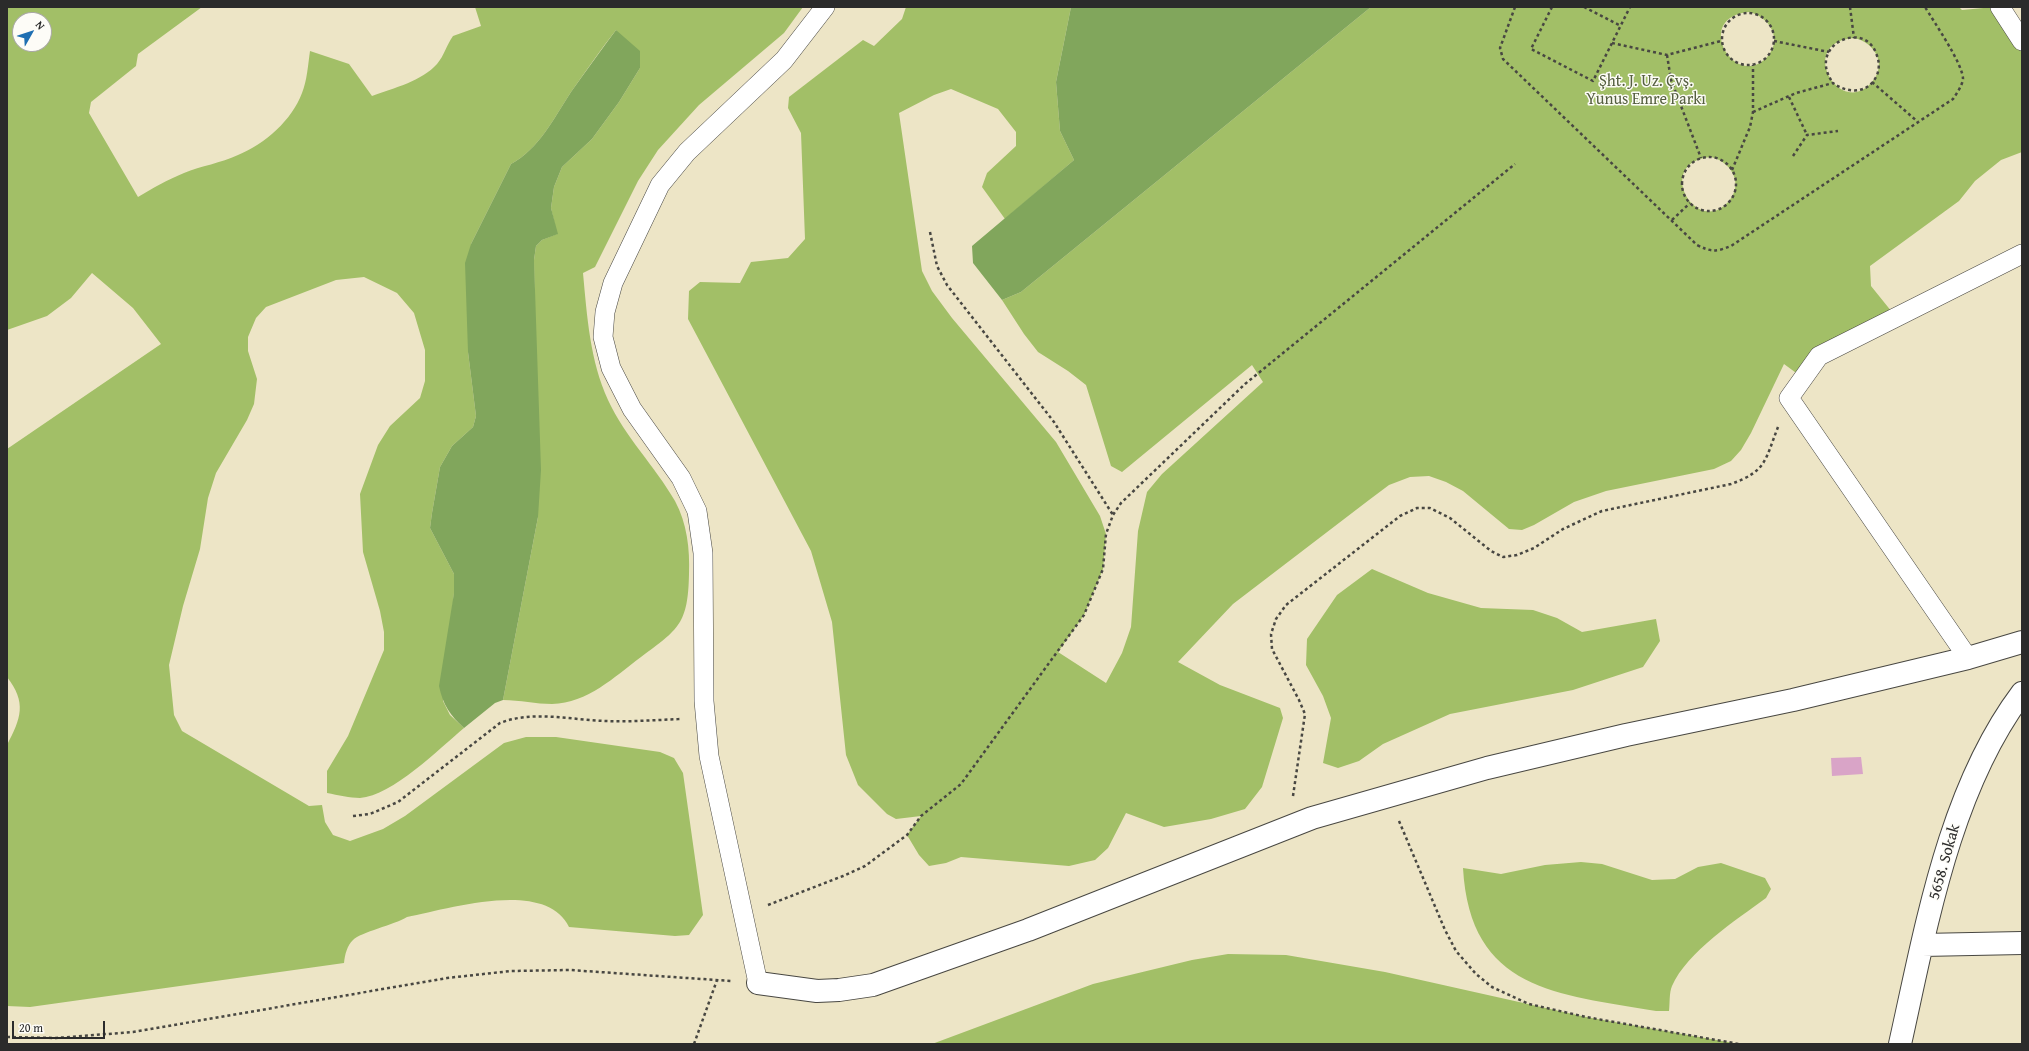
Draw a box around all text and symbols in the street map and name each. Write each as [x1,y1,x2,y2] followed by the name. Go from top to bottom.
[12,12,52,52] north arrow
[32,17,49,33] text: N
[1586,72,1706,110] park label: Şht. J. Uz. Çvş. Yunus Emre Parkı
[1925,822,1965,902] street label: 5658. Sokak
[14,1013,107,1039] scale bar
[19,1019,43,1036] text: 20 m

